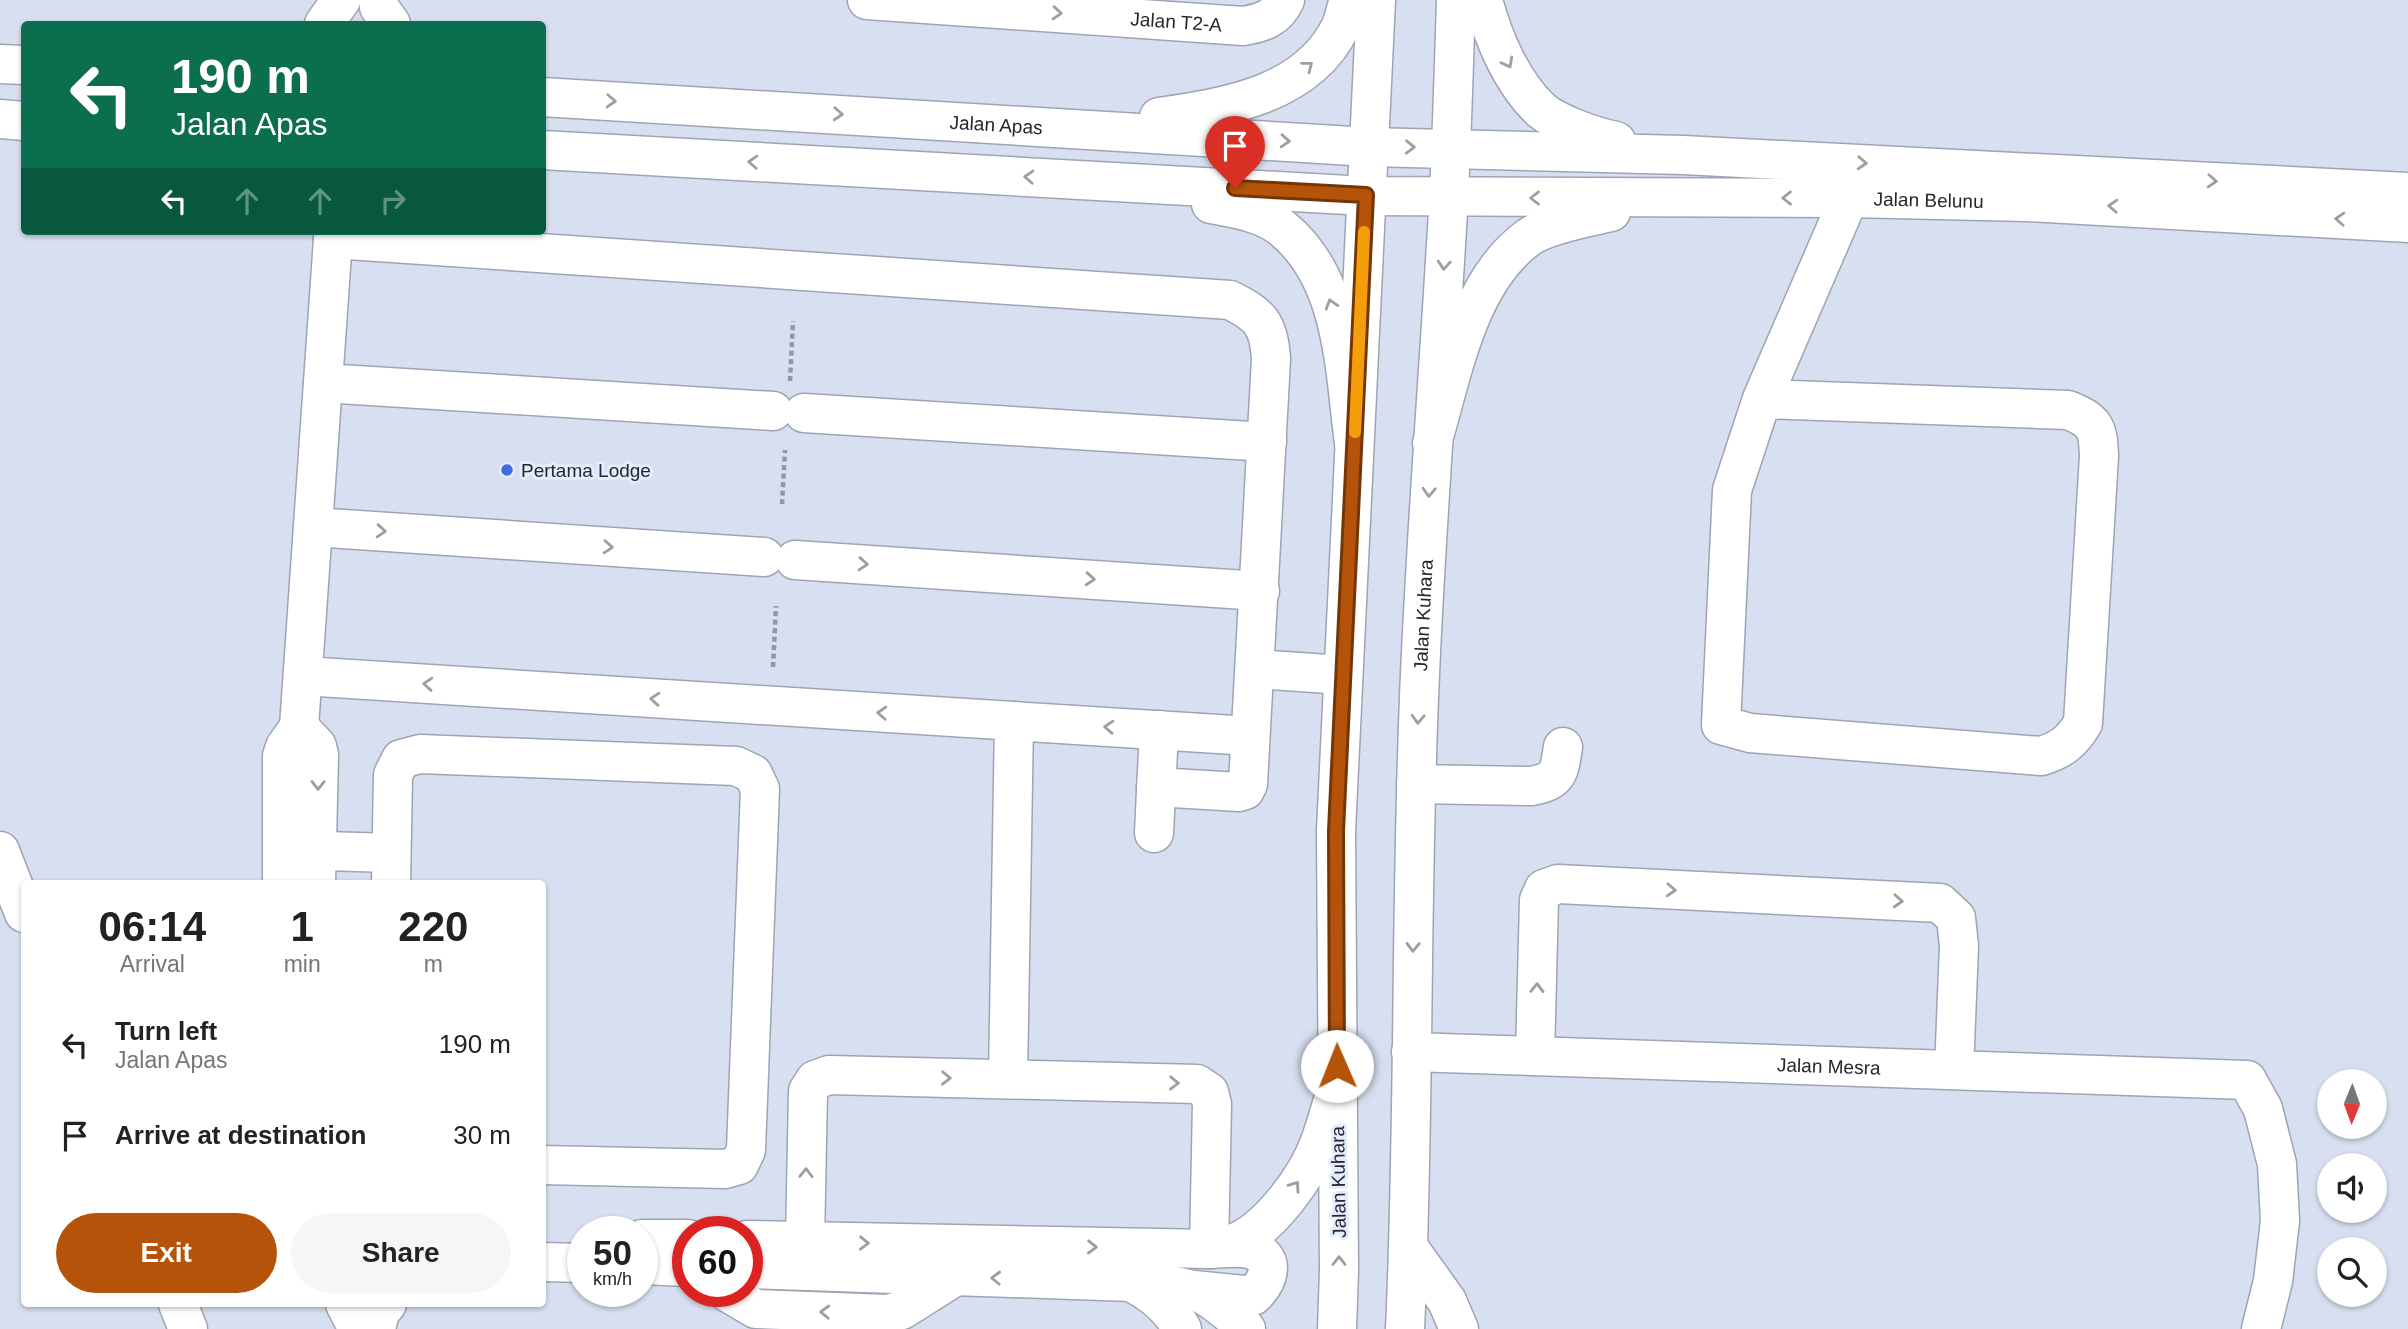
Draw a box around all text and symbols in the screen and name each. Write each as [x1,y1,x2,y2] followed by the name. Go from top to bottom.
[1052,5,1063,20] one-way arrow
[1130,8,1223,36] street label: Jalan T2-A
[56,49,147,140] icon: left
[171,49,310,103] text: 190 m
[1499,56,1513,69] one-way arrow
[1301,61,1313,74] one-way arrow
[605,93,616,108] one-way arrow
[171,106,328,142] text: Jalan Apas
[832,107,843,122] one-way arrow
[949,112,1043,138] street label: Jalan Apas
[1205,116,1265,188] pin
[1216,127,1254,165] icon: arrive
[1280,134,1291,149] one-way arrow
[1405,139,1416,155] one-way arrow
[747,154,758,169] one-way arrow
[1857,156,1868,171] one-way arrow
[1023,169,1034,184] one-way arrow
[2206,174,2217,189] one-way arrow
[155,182,193,220] icon: left
[228,182,266,220] icon: ahead
[301,182,339,220] icon: ahead
[374,182,412,220] icon: right
[1873,189,1984,212] street label: Jalan Belunu
[1530,190,1541,205] one-way arrow
[1782,190,1792,206] one-way arrow
[2107,199,2118,214] one-way arrow
[2334,212,2345,227] one-way arrow
[1437,260,1452,271] one-way arrow
[1325,298,1340,310] one-way arrow
[521,460,651,481] place label: Pertama Lodge
[499,462,515,478] marker: Pertama Lodge
[1422,487,1437,498] one-way arrow
[376,524,387,539] one-way arrow
[603,539,614,554] one-way arrow
[858,556,869,571] one-way arrow
[1410,558,1437,672] street label: Jalan Kuhara
[1085,572,1096,587] one-way arrow
[422,677,433,692] one-way arrow
[649,692,660,707] one-way arrow
[876,706,887,721] one-way arrow
[1411,714,1426,725] one-way arrow
[1103,720,1114,735] one-way arrow
[311,780,326,791] one-way arrow
[1666,882,1677,897] one-way arrow
[1893,893,1904,908] one-way arrow
[99,903,206,950] text: 06:14
[290,903,314,950] text: 1
[398,903,468,950] text: 220
[1405,941,1420,952] one-way arrow
[120,951,185,977] text: Arrival
[284,951,321,977] text: min
[424,951,443,977] text: m
[1529,982,1544,993] one-way arrow
[115,1016,217,1046] text: Turn left
[56,1026,94,1064] icon: left
[439,1029,511,1059] text: 190 m
[1300,1029,1374,1103] position arrow
[115,1047,228,1073] text: Jalan Apas
[1777,1054,1881,1079] street label: Jalan Mesra
[2317,1069,2387,1139] north arrow
[2317,1069,2387,1307] map controls
[941,1070,952,1085] one-way arrow
[1168,1076,1179,1091] one-way arrow
[56,1117,94,1155] icon: arrive
[115,1120,366,1150] text: Arrive at destination
[453,1120,511,1150] text: 30 m
[1327,1125,1350,1238] street label: Jalan Kuhara
[2317,1153,2387,1223] button: sound
[798,1167,814,1178] one-way arrow
[1287,1181,1299,1194] one-way arrow
[56,1213,277,1293] button: Exit
[291,1213,511,1293] button: Share
[672,1216,763,1307] speed limit sign: 60
[593,1233,632,1272] text: 50
[859,1235,870,1250] one-way arrow
[2317,1237,2387,1307] button: search
[1087,1239,1098,1255] one-way arrow
[1331,1255,1347,1266] one-way arrow
[593,1269,632,1289] text: km/h
[990,1270,1001,1285] one-way arrow
[819,1304,830,1319] one-way arrow

